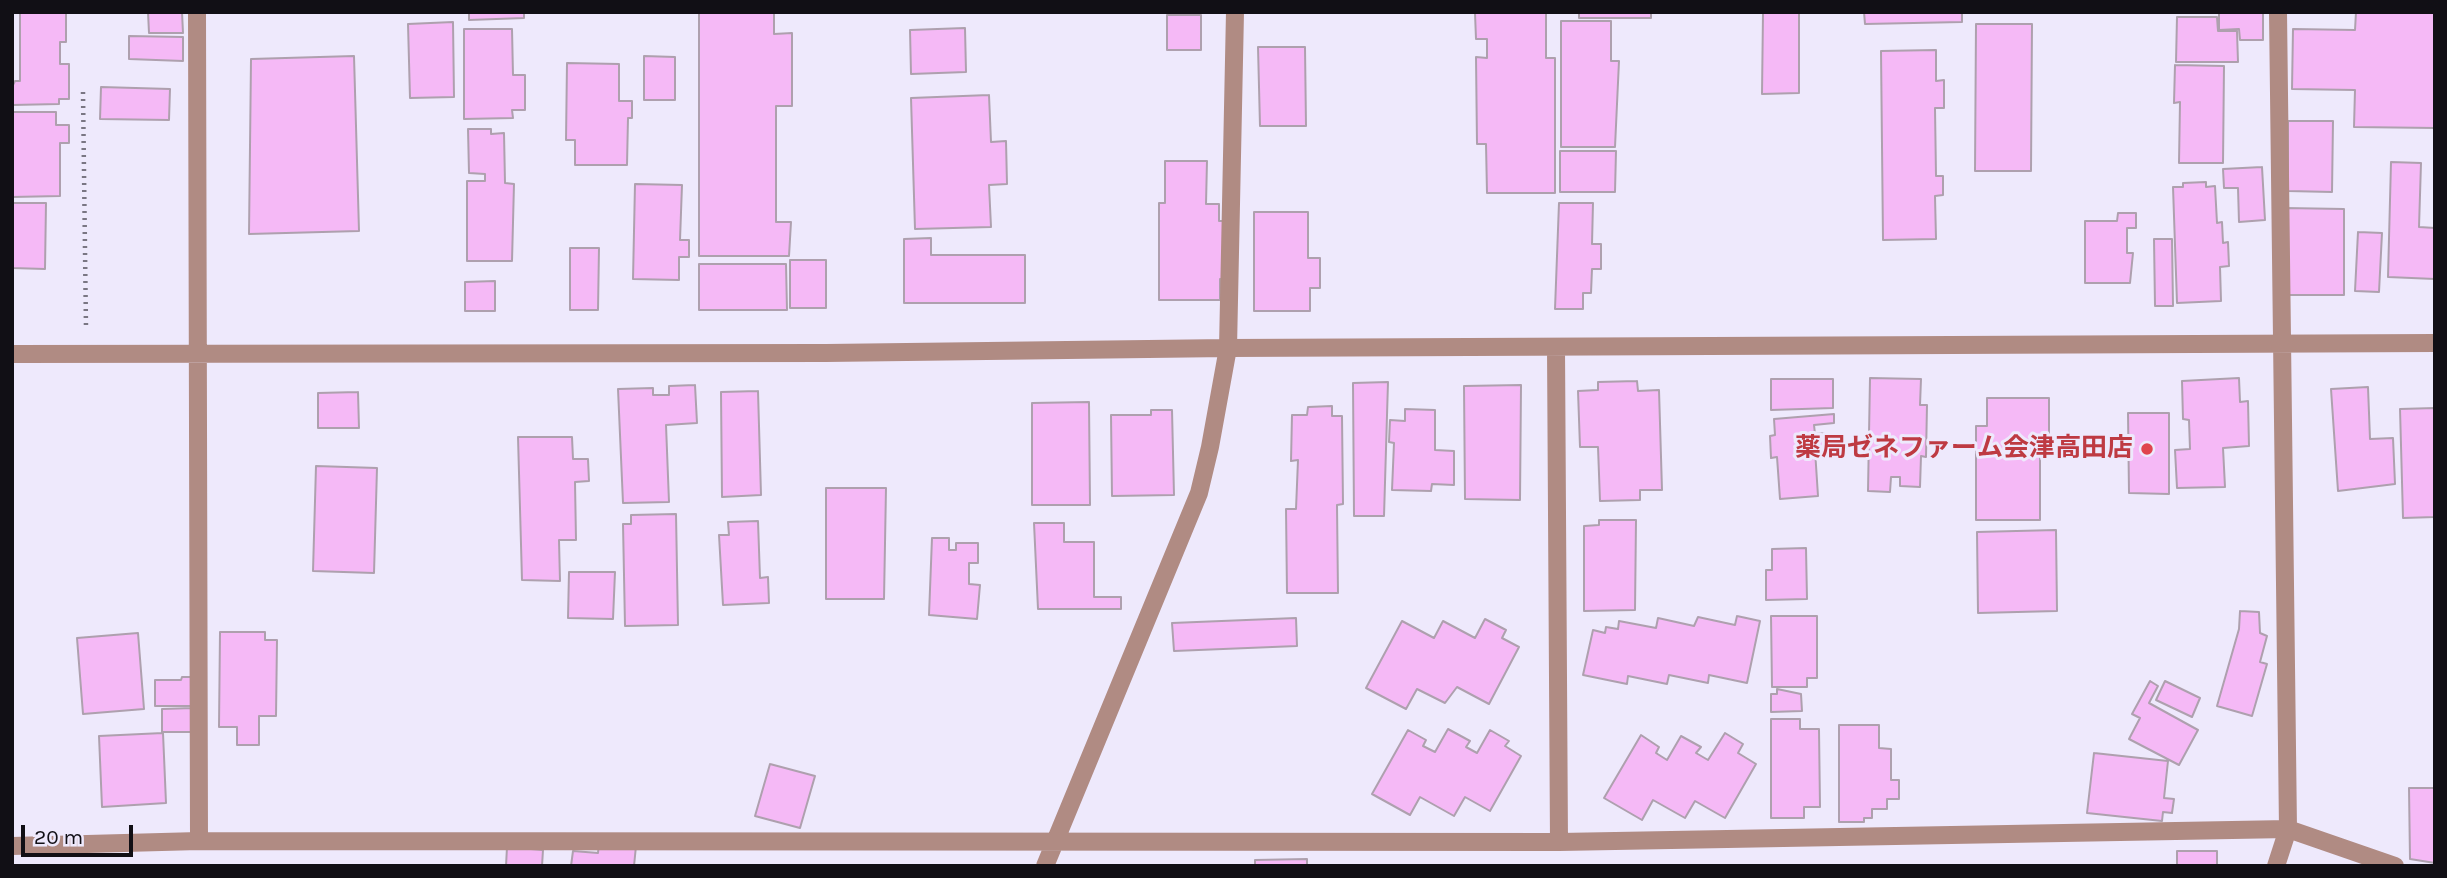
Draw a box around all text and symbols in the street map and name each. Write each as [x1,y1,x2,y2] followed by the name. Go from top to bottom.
[1795,433,2133,465] place label: 薬局ゼネファーム会津高田店
[2139,441,2155,457] marker: 薬局ゼネファーム会津高田店
[24,812,136,856] scale bar
[34,825,83,849] text: 20 m

